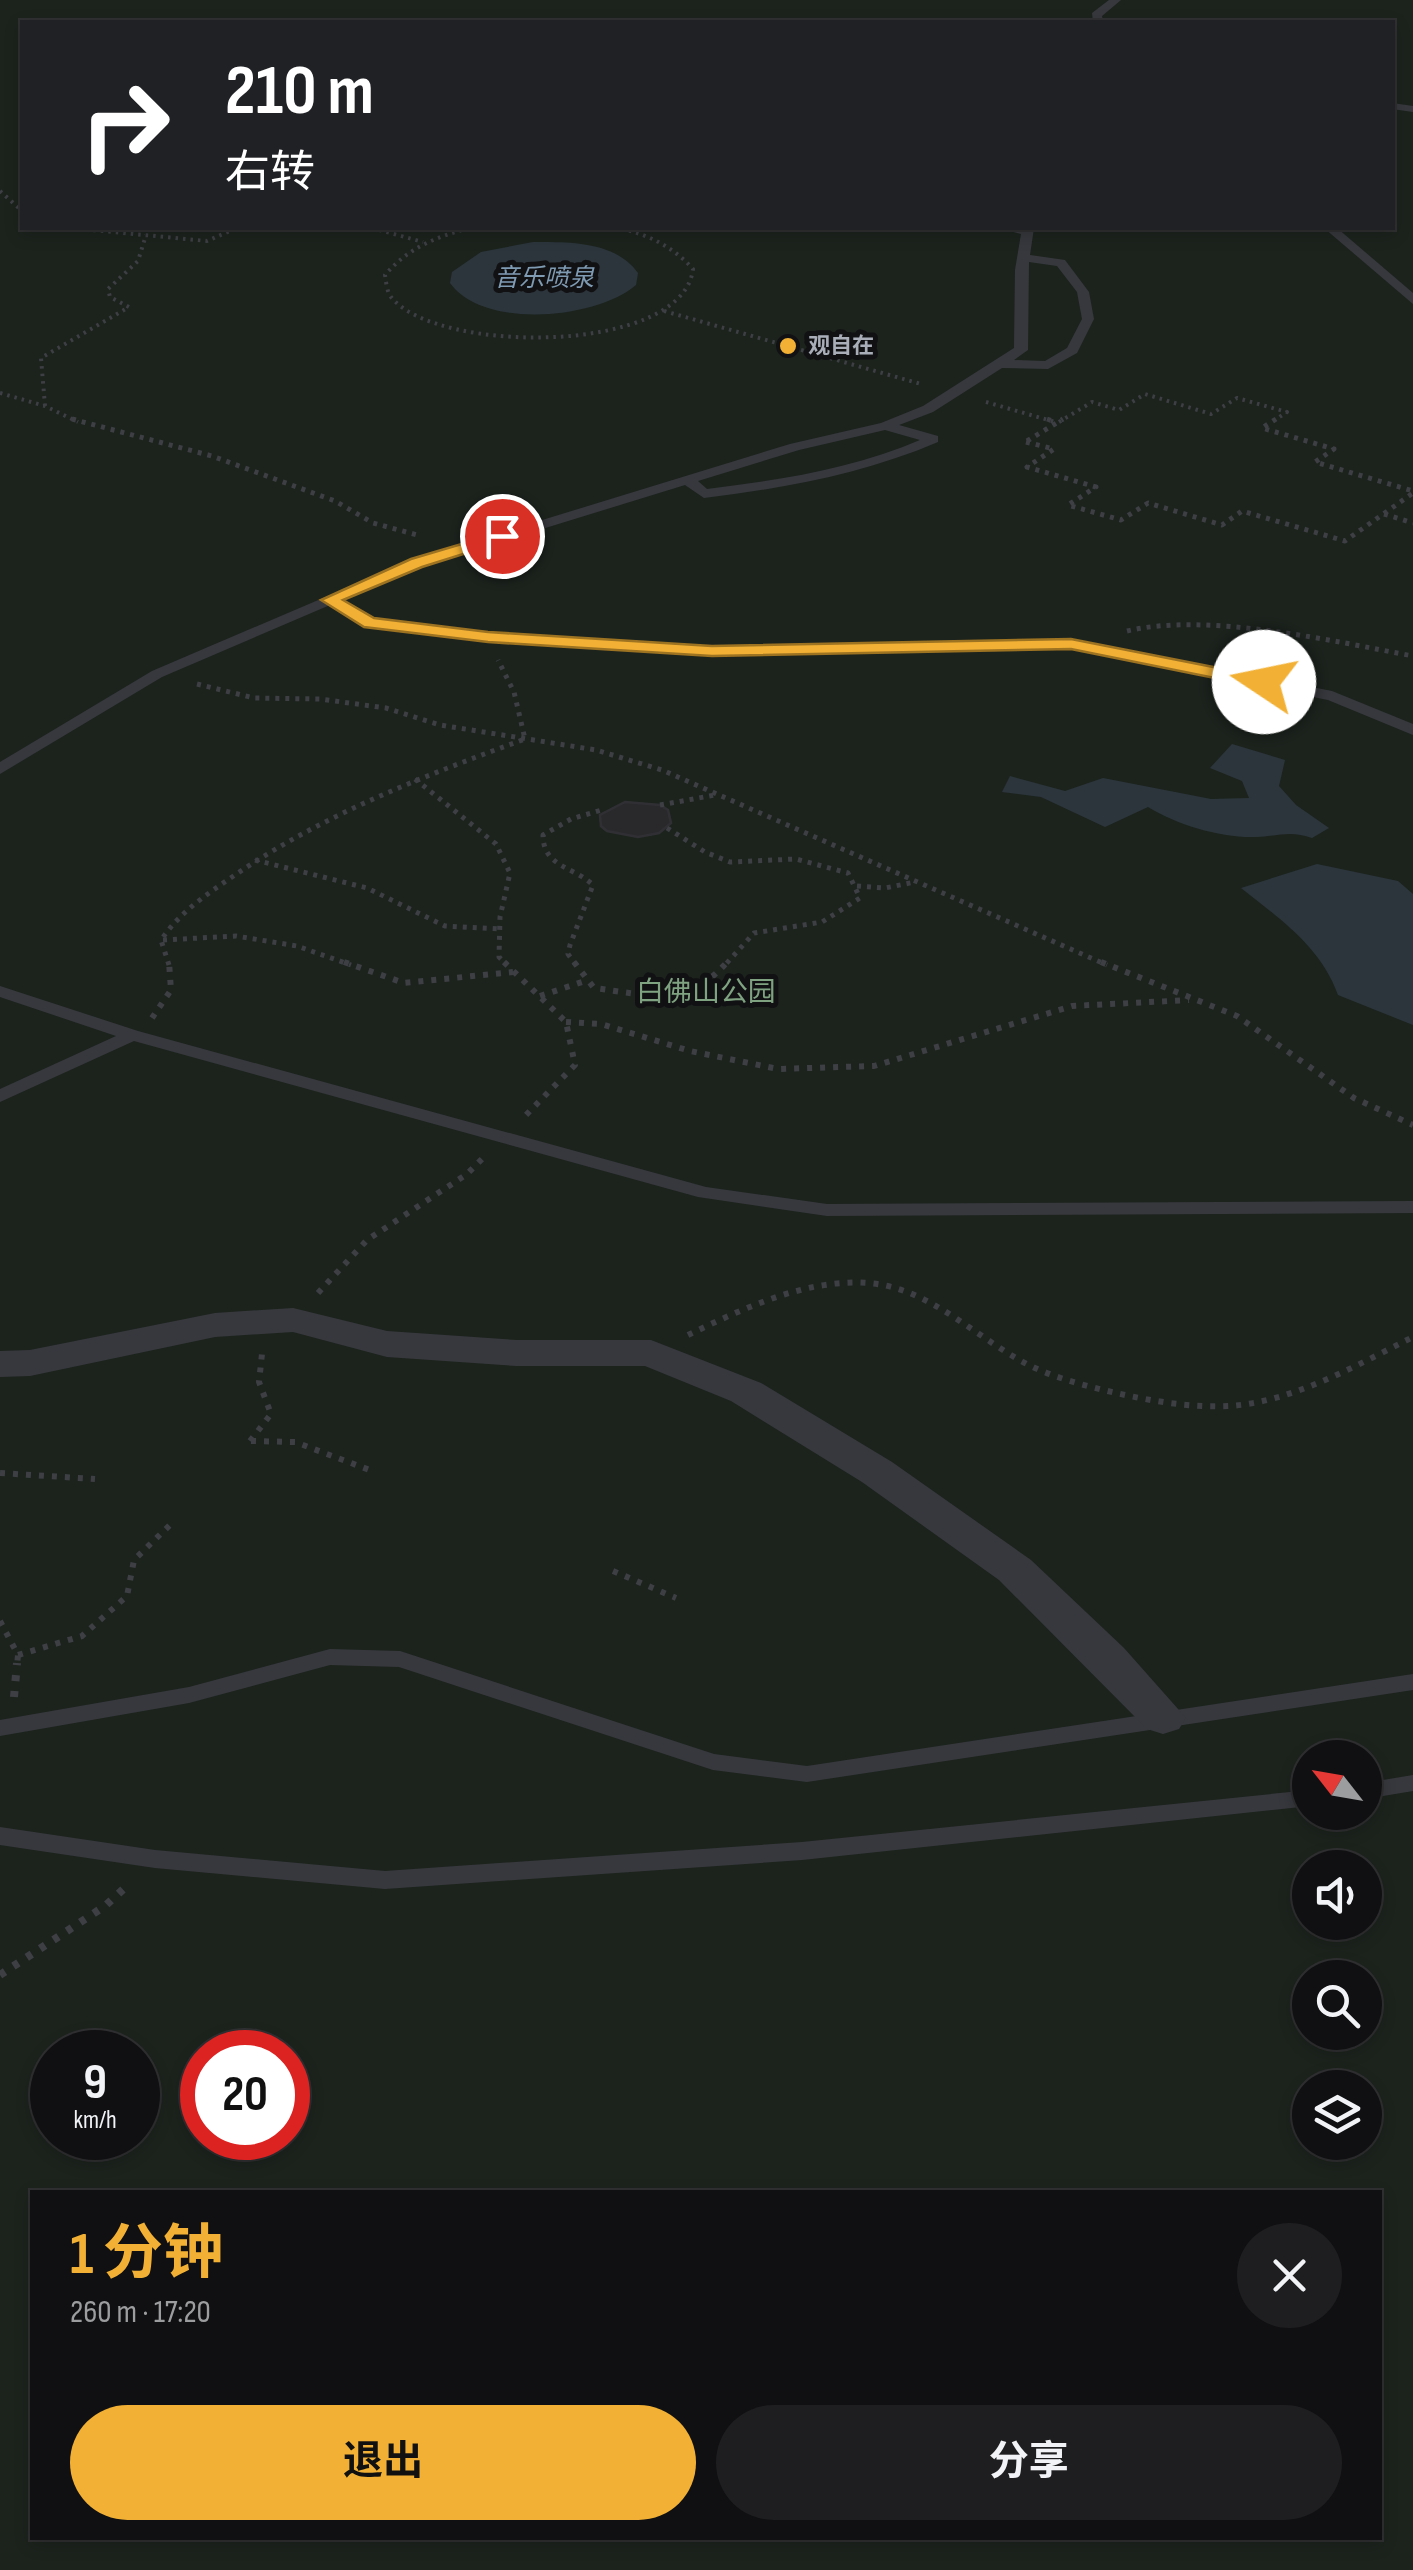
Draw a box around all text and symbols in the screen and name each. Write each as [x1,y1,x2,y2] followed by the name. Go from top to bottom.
[225,50,374,134] text: 210 m
[60,60,190,190] icon: right
[225,146,315,201] text: 右转
[494,263,595,294] water label: 音乐喷泉
[808,333,874,360] place label: 观自在
[777,335,799,357] marker: 观自在
[460,494,545,579] pin
[475,509,530,564] icon: arrive
[1212,630,1316,734] position arrow
[636,976,776,1009] park label: 白佛山公园
[1292,1740,1382,1830] north arrow
[1292,1740,1382,2160] map controls
[1292,1850,1382,1940] button: sound
[1292,1960,1382,2050] button: search
[180,2030,310,2160] speed limit sign: 20
[83,2053,107,2113] text: 9
[1292,2070,1382,2160] button: layers
[73,2105,117,2136] text: km/h
[70,2219,223,2291] text: 1 分钟
[1237,2223,1342,2328] button: close
[70,2293,211,2332] text: 260 m · 17:20
[70,2405,696,2520] button: 退出
[716,2405,1342,2520] button: 分享

